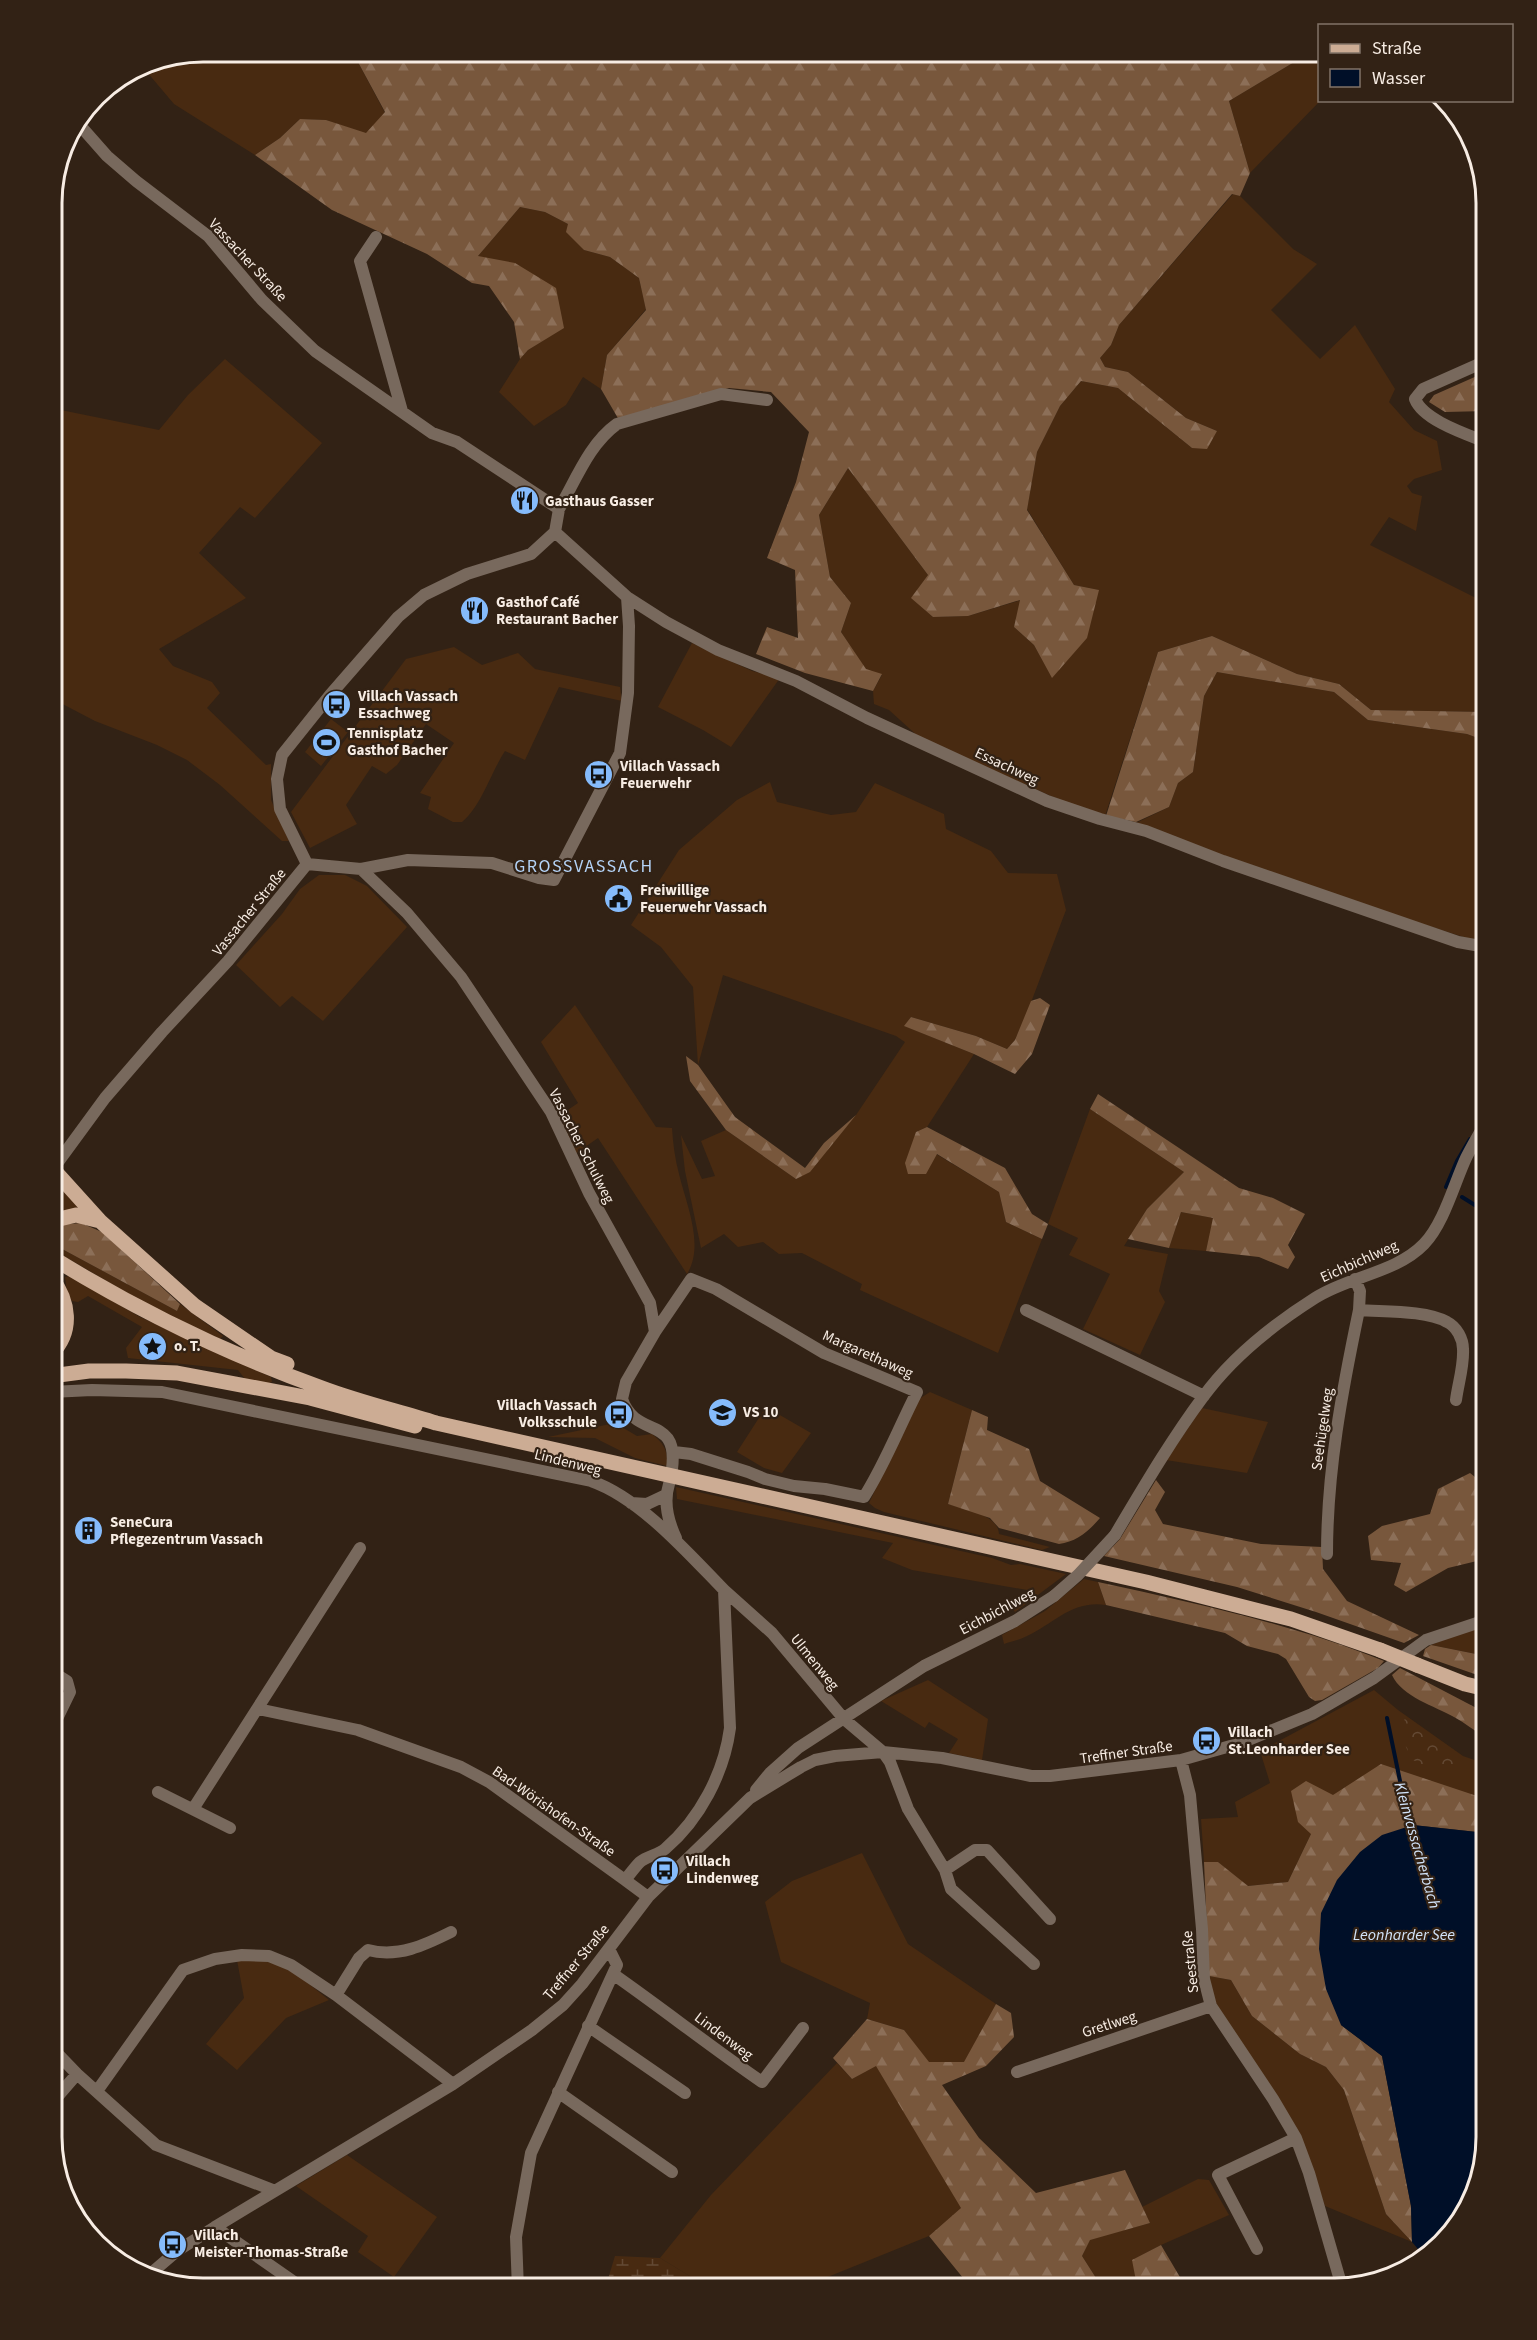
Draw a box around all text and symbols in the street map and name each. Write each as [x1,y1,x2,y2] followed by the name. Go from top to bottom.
[1318,24,1513,102] legend
[1372,36,1422,61] text: Straße
[1372,66,1426,91] text: Wasser
[203,214,292,307] street label: Vassacher Straße
[508,485,540,517] restaurant icon: Gasthaus Gasser
[545,491,654,512] place label: Gasthaus Gasser
[496,592,618,630] place label: Gasthof Café Restaurant Bacher
[459,595,491,627] restaurant icon: Gasthof Café Restaurant Bacher
[357,686,458,724] place label: Villach Vassach Essachweg
[321,689,353,721] bus stop icon: Villach Vassach Essachweg
[347,723,448,761] place label: Tennisplatz Gasthof Bacher
[310,726,342,758] sports icon: Tennisplatz Gasthof Bacher
[971,742,1043,791] street label: Essachweg
[619,756,720,794] place label: Villach Vassach Feuerwehr
[583,759,615,791] bus stop icon: Villach Vassach Feuerwehr
[514,854,654,879] district label: GROSSVASSACH
[208,864,291,960] street label: Vassacher Straße
[640,880,767,918] place label: Freiwillige Feuerwehr Vassach
[603,883,635,915] public building icon: Freiwillige Feuerwehr Vassach
[544,1085,620,1208] street label: Vassacher Schulweg
[1317,1235,1402,1288] street label: Eichbichlweg
[819,1325,917,1384] street label: Margarethaweg
[137,1330,169,1362] place icon: o. T.
[174,1336,201,1357] place label: o. T.
[1306,1386,1339,1472] street label: Seehügelweg
[496,1395,597,1433] place label: Villach Vassach Volksschule
[706,1396,738,1428] school or university icon: VS 10
[602,1398,634,1430] bus stop icon: Villach Vassach Volksschule
[742,1402,778,1423] place label: VS 10
[532,1444,604,1481] street label: Lindenweg
[110,1512,263,1550] place label: SeneCura Pflegezentrum Vassach
[73,1515,105,1547] building icon: SeneCura Pflegezentrum Vassach
[956,1582,1039,1640] street label: Eichbichlweg
[785,1630,844,1695] street label: Ulmenweg
[1227,1722,1350,1760] place label: Villach St.Leonharder See
[1191,1725,1223,1757] bus stop icon: Villach St.Leonharder See
[1078,1736,1174,1769] street label: Treffner Straße
[488,1761,620,1862] street label: Bad-Wörishofen-Straße
[1388,1779,1446,1911] water label: Kleinvassacherbach
[685,1851,759,1889] place label: Villach Lindenweg
[649,1854,681,1886] bus stop icon: Villach Lindenweg
[538,1920,614,2005] street label: Treffner Straße
[1353,1924,1455,1946] water label: Leonharder See
[1177,1930,1204,1994] street label: Seestraße
[1079,2006,1139,2043] street label: Gretlweg
[690,2007,758,2066] street label: Lindenweg
[193,2225,349,2263] place label: Villach Meister-Thomas-Straße
[157,2228,189,2260] bus stop icon: Villach Meister-Thomas-Straße

